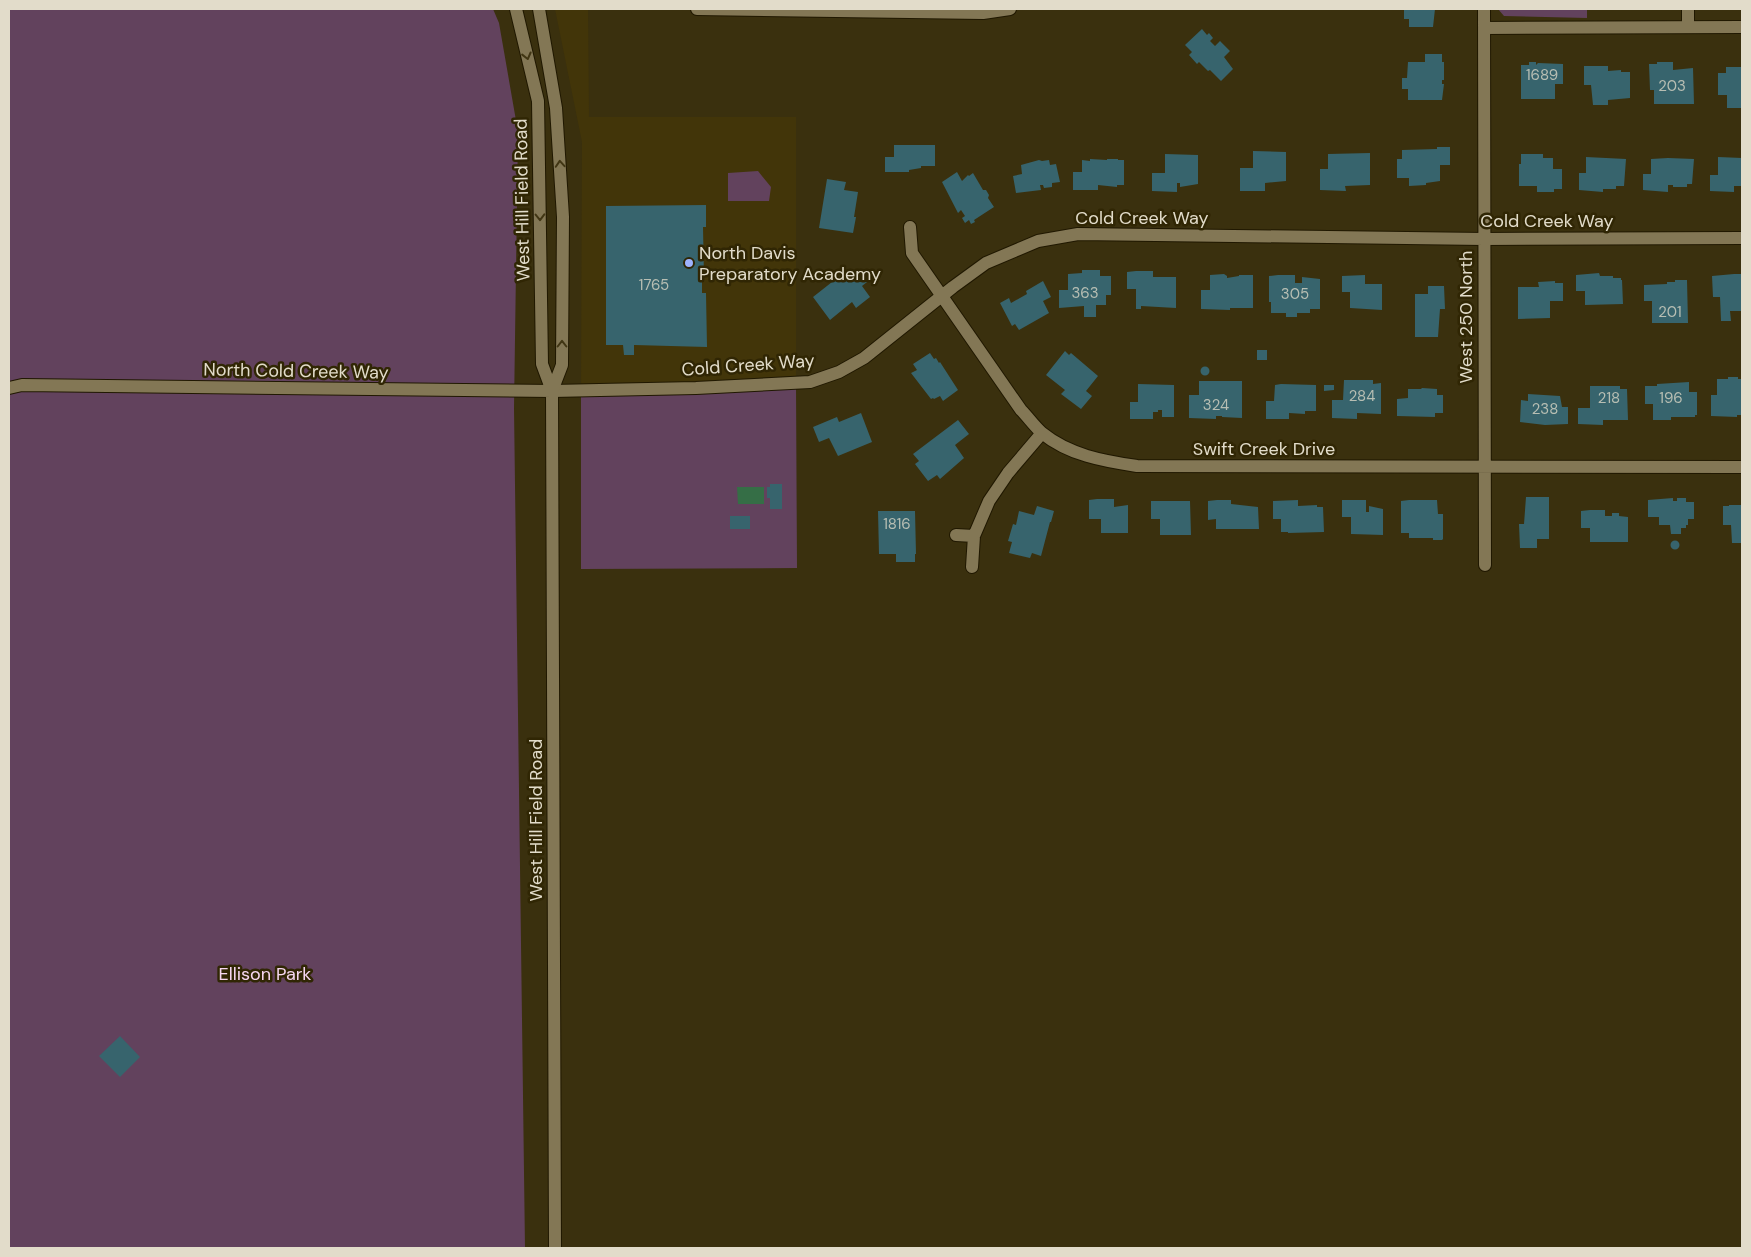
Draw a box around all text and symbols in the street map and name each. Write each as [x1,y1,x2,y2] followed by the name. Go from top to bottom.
[521,52,532,61] one-way arrow
[1526,65,1558,85] house number: 1689
[1658,76,1686,96] house number: 203
[509,118,535,282] street label: West Hill Field Road
[554,160,565,168] one-way arrow
[1075,206,1209,230] street label: Cold Creek Way
[1480,209,1614,233] street label: Cold Creek Way
[534,214,545,222] one-way arrow
[699,241,881,286] place label: North Davis Preparatory Academy
[1454,251,1478,383] street label: West 250 North
[683,257,695,269] marker: North Davis Preparatory Academy
[639,275,669,295] house number: 1765
[1071,283,1099,303] house number: 363
[1281,284,1309,304] house number: 305
[1658,302,1682,322] house number: 201
[557,340,567,348] one-way arrow
[681,348,815,382] street label: Cold Creek Way
[203,357,389,385] street label: North Cold Creek Way
[1349,386,1375,406] house number: 284
[1598,388,1620,408] house number: 218
[1659,388,1683,408] house number: 196
[1203,395,1229,415] house number: 324
[1532,399,1558,419] house number: 238
[1193,437,1335,461] street label: Swift Creek Drive
[883,514,911,534] house number: 1816
[524,739,548,901] street label: West Hill Field Road
[219,962,311,986] park label: Ellison Park

